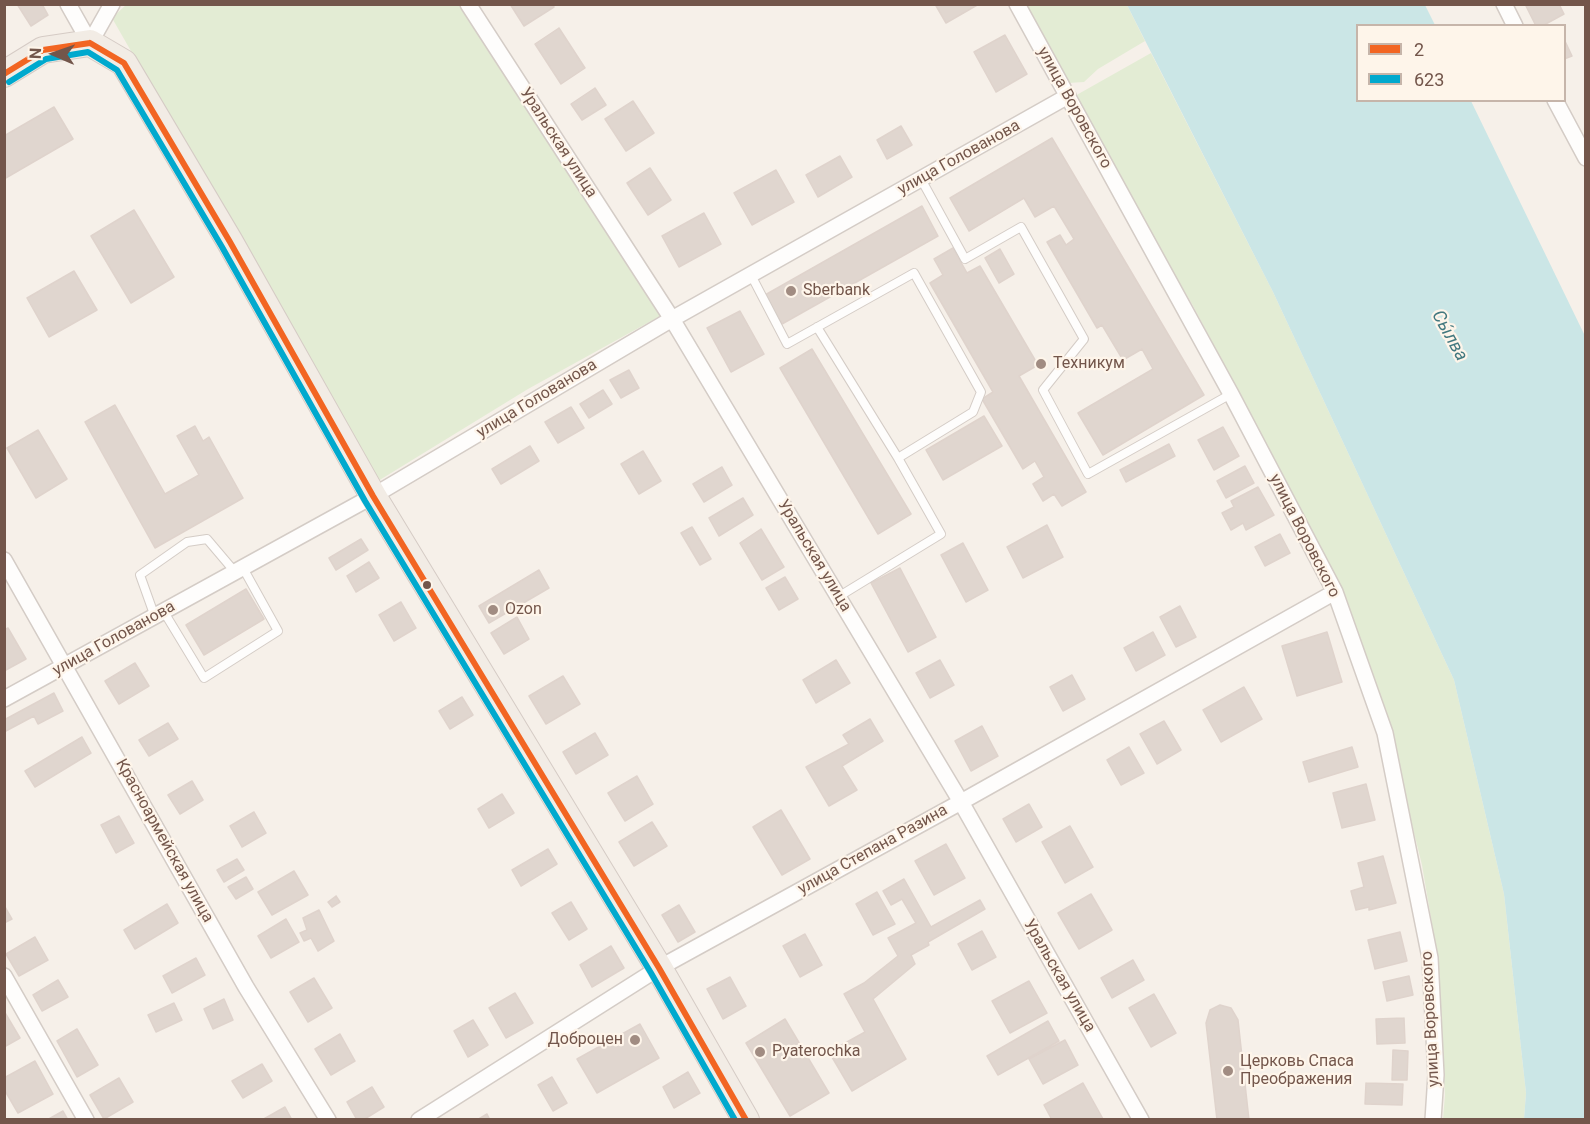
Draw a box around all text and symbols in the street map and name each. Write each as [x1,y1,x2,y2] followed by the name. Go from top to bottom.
[24,24,84,84] north arrow
[1356,24,1566,102] legend
[1414,39,1424,60] text: 2
[1033,44,1115,172] street label: улица Воровского
[26,47,45,59] text: N
[1414,69,1444,90] text: 623
[515,84,601,202] street label: Уральская улица
[895,116,1023,200] street label: улица Голованова
[803,281,870,301] place label: Sberbank
[784,284,798,298] marker: Sberbank
[1426,307,1472,365] water label: Сы́лва
[1053,354,1125,374] place label: Техникум
[473,356,601,442] street label: улица Голованова
[1034,357,1048,371] marker: Техникум
[1265,471,1343,601] street label: улица Воровского
[773,497,855,615] street label: Уральская улица
[421,579,433,591] unlabelled marker
[50,597,178,681] street label: улица Голованова
[505,600,542,620] place label: Ozon
[486,603,500,617] marker: Ozon
[111,756,217,926] street label: Красноармейская улица
[795,801,951,899] street label: улица Степана Разина
[1019,916,1099,1036] street label: Уральская улица
[1418,951,1444,1087] street label: улица Воровского
[548,1030,623,1050] place label: Доброцен
[628,1033,642,1047] marker: Доброцен
[772,1042,860,1062] place label: Pyaterochka
[753,1045,767,1059] marker: Pyaterochka
[1240,1052,1354,1090] place label: Церковь Спаса Преображения
[1221,1064,1235,1078] marker: Церковь Спаса Преображения

